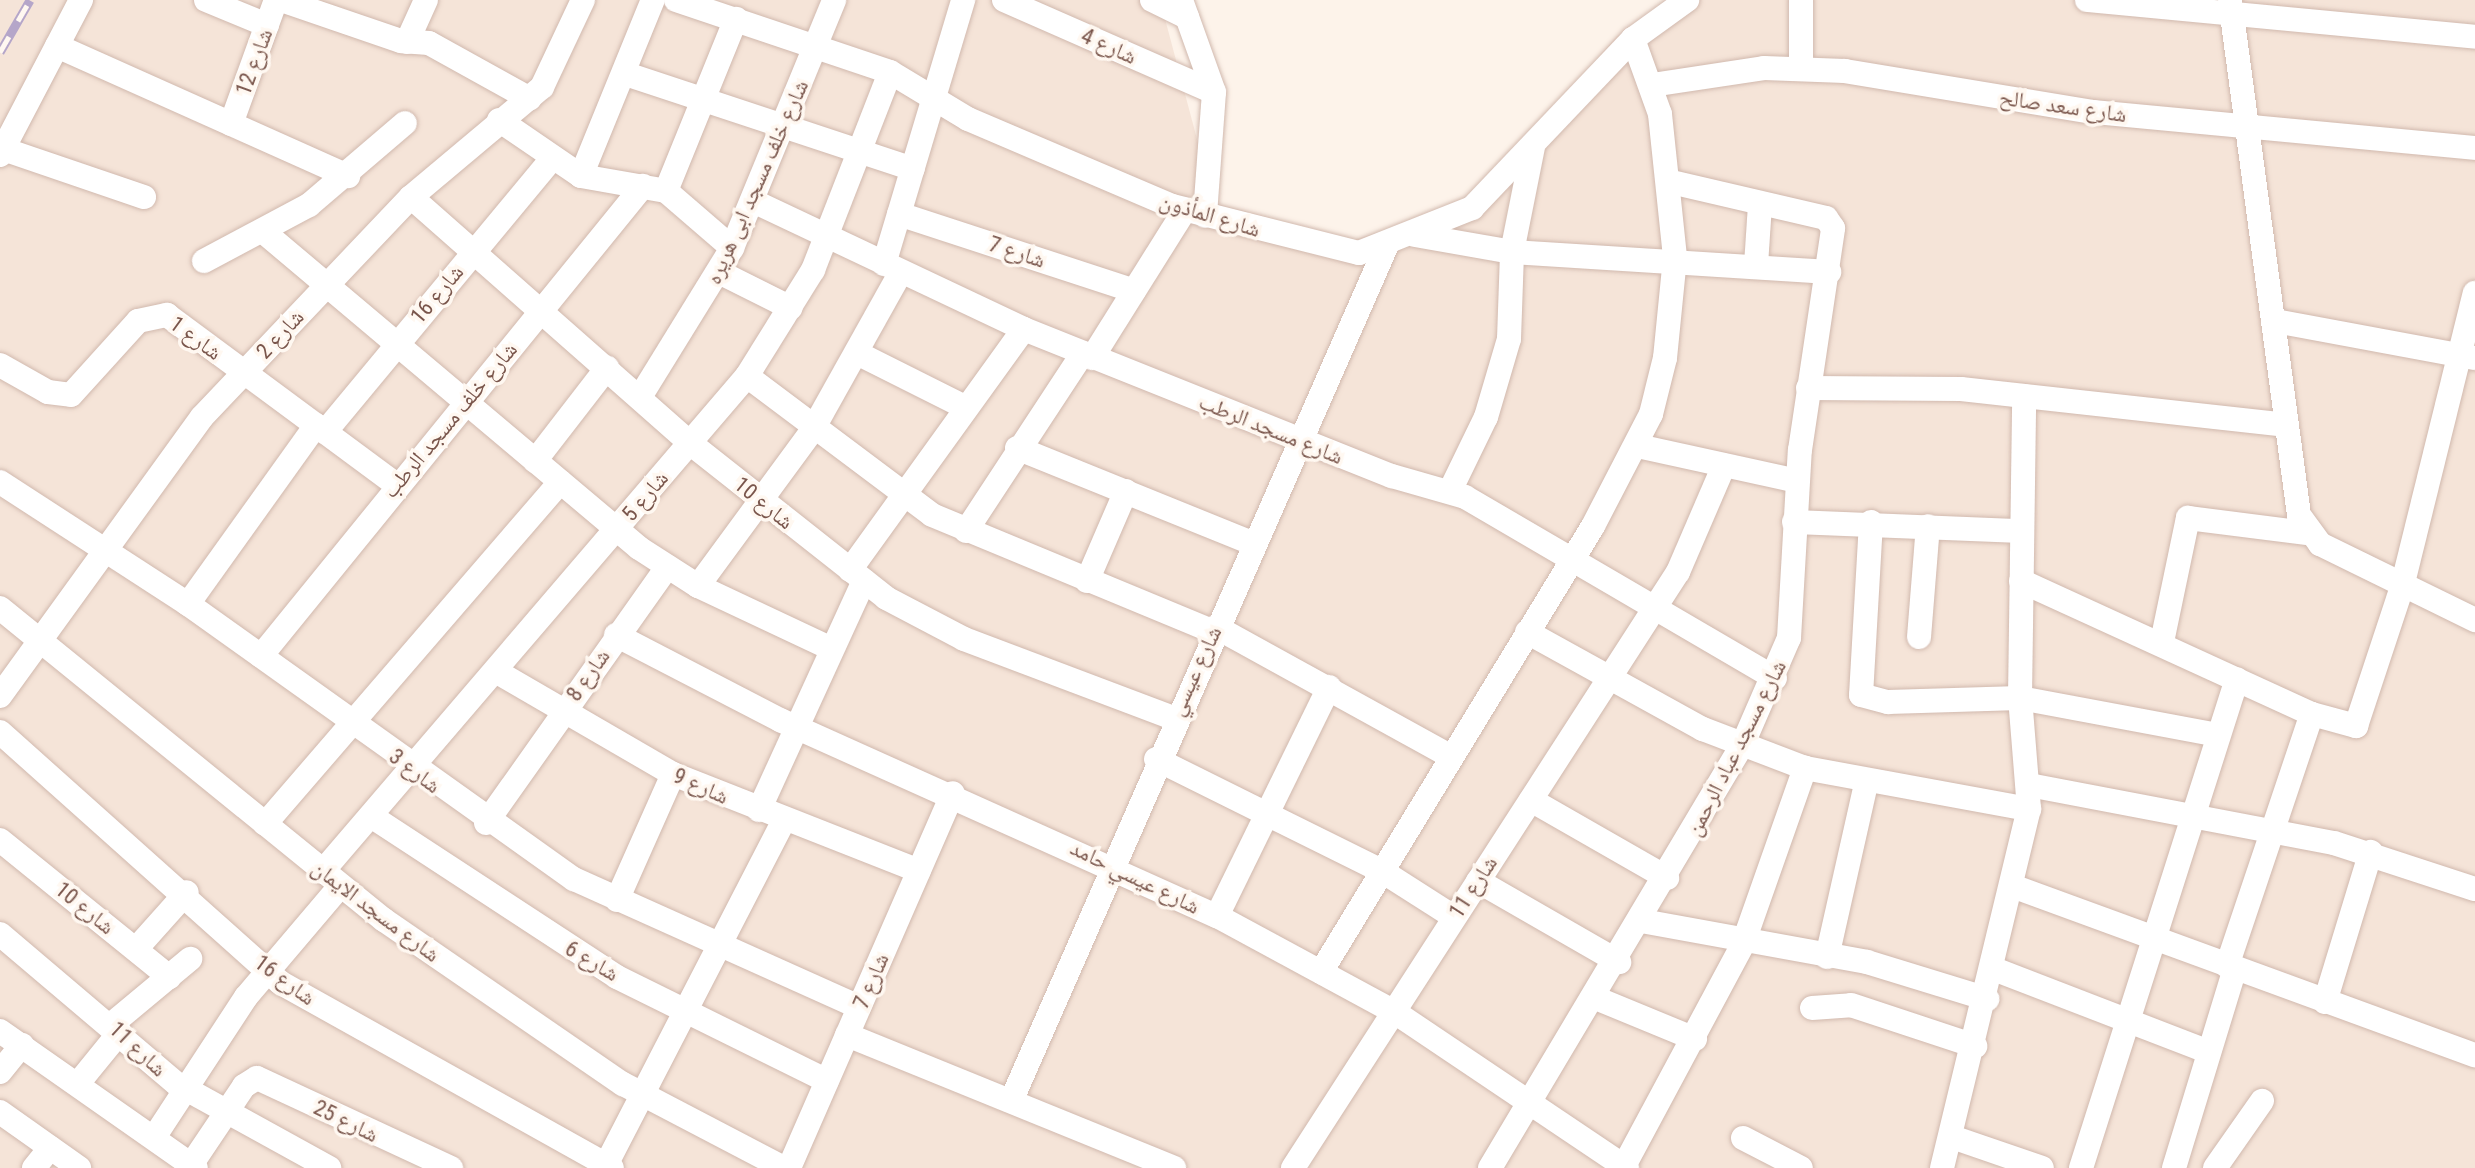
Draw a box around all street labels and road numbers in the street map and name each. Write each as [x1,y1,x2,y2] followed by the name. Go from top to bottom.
[1077,22,1141,70] street label: شارع 4
[230,25,278,99] street label: شارع 12
[700,76,814,288] street label: شارع خلف مسجد ابى هريره
[1998,84,2128,128] street label: شارع سعد صالح
[1157,187,1263,243] street label: شارع المأذون
[985,231,1049,273] street label: شارع 7
[405,259,469,329] street label: شارع 16
[251,304,309,364] street label: شارع 2
[165,310,227,366] street label: شارع 1
[377,337,523,503] street label: شارع خلف مسجد الرطب
[1195,388,1347,470] street label: شارع مسجد الرطب
[616,465,674,527] street label: شارع 5
[729,471,799,535] street label: شارع 10
[1163,622,1227,720] street label: شارع عيسي
[561,644,615,706] street label: شارع 8
[1680,656,1792,840] street label: شارع مسجد عباد الرحمن
[384,743,446,799] street label: شارع 3
[669,762,733,810] street label: شارع 9
[1066,834,1204,920] street label: شارع عيسي حامد
[1443,851,1503,923] street label: شارع 11
[307,854,445,968] street label: شارع مسجد الايمان
[50,876,120,940] street label: شارع 10
[560,935,624,987] street label: شارع 6
[249,949,321,1011] street label: شارع 16
[848,949,894,1013] street label: شارع 7
[104,1016,172,1082] street label: شارع 11
[309,1094,383,1148] street label: شارع 25

